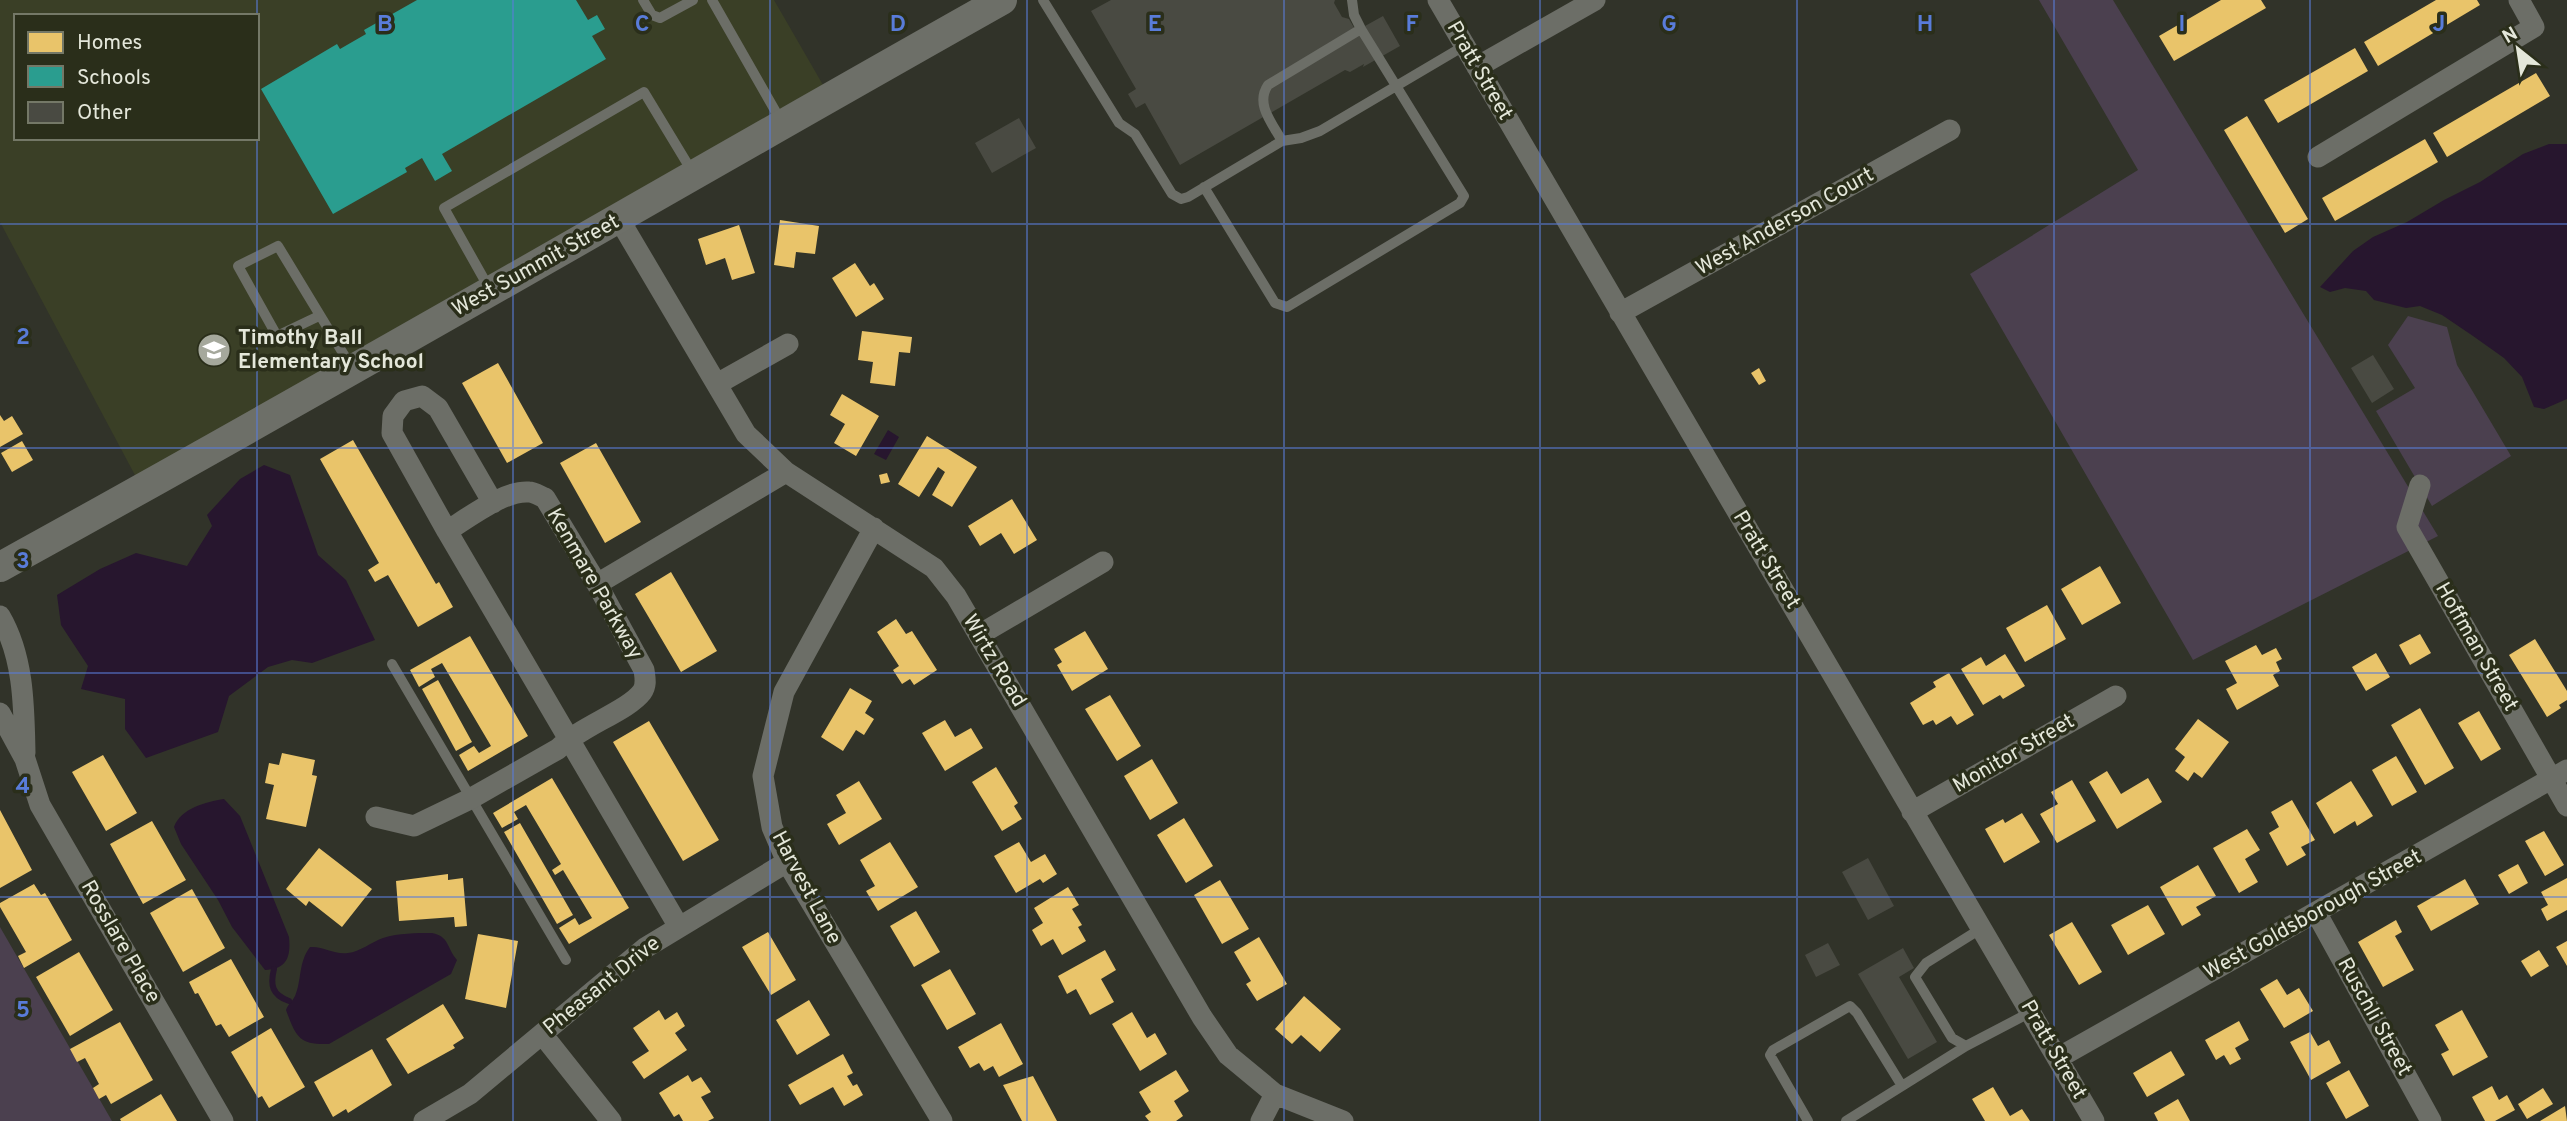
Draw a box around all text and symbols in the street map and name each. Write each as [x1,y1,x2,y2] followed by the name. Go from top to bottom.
[377,11,393,40] text: B
[635,11,649,40] text: C
[890,11,906,40] text: D
[1148,11,1162,40] text: E
[1405,11,1419,40] text: F
[1661,11,1677,40] text: G
[1917,11,1933,40] text: H
[2179,11,2185,40] text: I
[2433,11,2445,40] text: J
[14,14,259,140] legend
[2483,14,2553,84] north arrow
[1440,17,1518,125] street label: Pratt Street
[2499,22,2522,50] text: N
[77,30,142,57] text: Homes
[77,65,151,92] text: Schools
[77,100,132,127] text: Other
[1691,162,1879,282] street label: West Anderson Court
[448,209,624,323] street label: West Summit Street
[16,324,30,353] text: 2
[238,325,424,376] place label: Timothy Ball Elementary School
[195,331,233,369] school or university icon: Timothy Ball Elementary School
[540,504,648,664] street label: Kenmare Parkway
[1726,506,1806,614] street label: Pratt Street
[16,548,30,577] text: 3
[2428,578,2524,716] street label: Hoffman Street
[956,610,1032,712] street label: Wirtz Road
[1948,708,2080,800] street label: Monitor Street
[16,773,30,802] text: 4
[765,827,847,949] street label: Harvest Lane
[2199,844,2427,986] street label: West Goldsborough Street
[74,876,166,1008] street label: Rosslare Place
[538,931,666,1041] street label: Pheasant Drive
[2330,953,2418,1081] street label: Ruschli Street
[2014,996,2092,1104] street label: Pratt Street
[16,997,30,1026] text: 5

